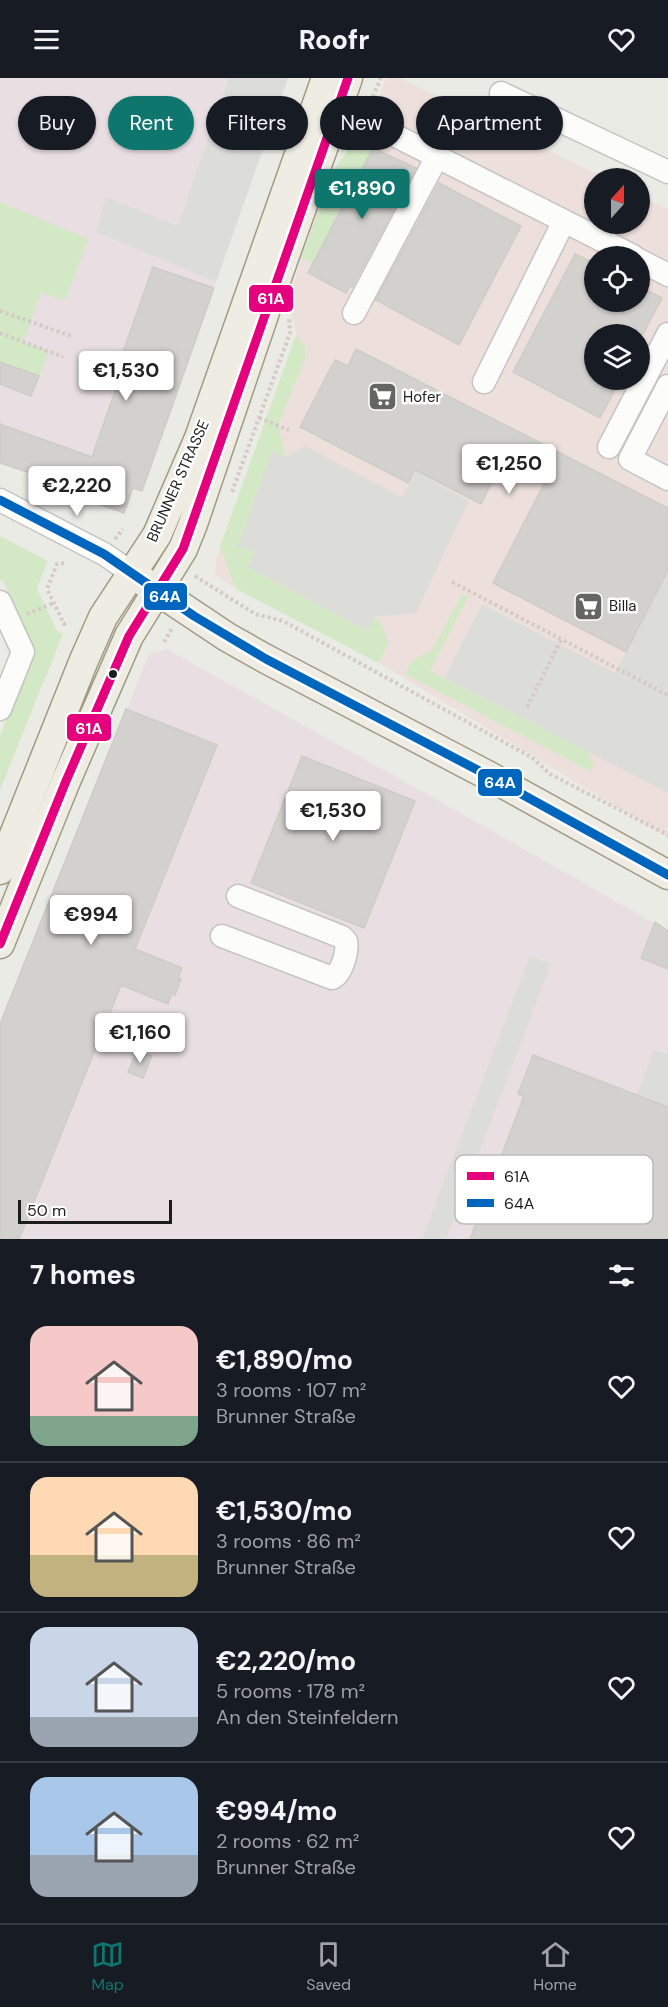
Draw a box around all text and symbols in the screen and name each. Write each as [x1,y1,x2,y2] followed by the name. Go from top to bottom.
[299,22,369,57] text: Roofr
[30,23,63,56] icon: menu
[605,23,638,56] icon: heart
[18,96,96,150] chip: Buy
[108,96,194,150] chip: Rent
[206,96,308,150] chip: Filters
[320,96,404,150] chip: New
[416,96,563,150] chip: Apartment
[584,168,650,234] north arrow
[584,168,650,390] map controls
[313,169,411,220] pin: €1,890
[329,175,395,201] text: €1,890
[584,246,650,312] button: locate
[248,284,294,313] line badge: 61A
[257,288,285,309] text: 61A
[584,324,650,390] button: layers
[77,351,175,402] pin: €1,530
[93,357,159,383] text: €1,530
[366,381,398,413] supermarket icon: Hofer
[403,387,441,407] place label: Hofer
[142,417,214,545] street label: BRUNNER STRASSE
[460,444,558,495] pin: €1,250
[476,450,542,476] text: €1,250
[28,466,126,517] pin: €2,220
[42,472,112,498] text: €2,220
[143,582,188,611] line badge: 64A
[149,586,181,607] text: 64A
[572,590,604,622] supermarket icon: Billa
[609,596,637,616] place label: Billa
[107,668,119,680] unlabelled marker
[66,713,112,742] line badge: 61A
[75,718,103,739] text: 61A
[477,768,523,797] line badge: 64A
[484,772,516,793] text: 64A
[284,791,382,842] pin: €1,530
[300,797,366,823] text: €1,530
[55,895,127,946] pin: €994
[64,901,118,927] text: €994
[91,1013,189,1064] pin: €1,160
[109,1019,171,1045] text: €1,160
[455,1155,653,1224] legend
[504,1166,530,1187] text: 61A
[504,1193,535,1214] text: 64A
[18,1197,172,1224] scale bar
[27,1200,66,1221] text: 50 m
[30,1258,136,1292] text: 7 homes
[605,1259,638,1292] icon: filters
[216,1343,353,1377] text: €1,890/mo
[78,1350,150,1422] icon: home
[605,1370,638,1403] icon: heart
[216,1377,366,1403] text: 3 rooms · 107 m²
[216,1403,356,1429] text: Brunner Straße
[216,1494,352,1528] text: €1,530/mo
[78,1501,150,1573] icon: home
[605,1521,638,1554] icon: heart
[216,1528,361,1554] text: 3 rooms · 86 m²
[216,1554,356,1580] text: Brunner Straße
[216,1644,356,1678] text: €2,220/mo
[78,1651,150,1723] icon: home
[605,1671,638,1704] icon: heart
[216,1678,365,1704] text: 5 rooms · 178 m²
[216,1704,399,1730] text: An den Steinfeldern
[216,1794,337,1828] text: €994/mo
[78,1801,150,1873] icon: home
[605,1821,638,1854] icon: heart
[216,1828,359,1854] text: 2 rooms · 62 m²
[216,1854,356,1880] text: Brunner Straße
[91,1938,124,1995] tab: Map
[306,1938,351,1995] tab: Saved
[533,1938,577,1995] tab: Home

